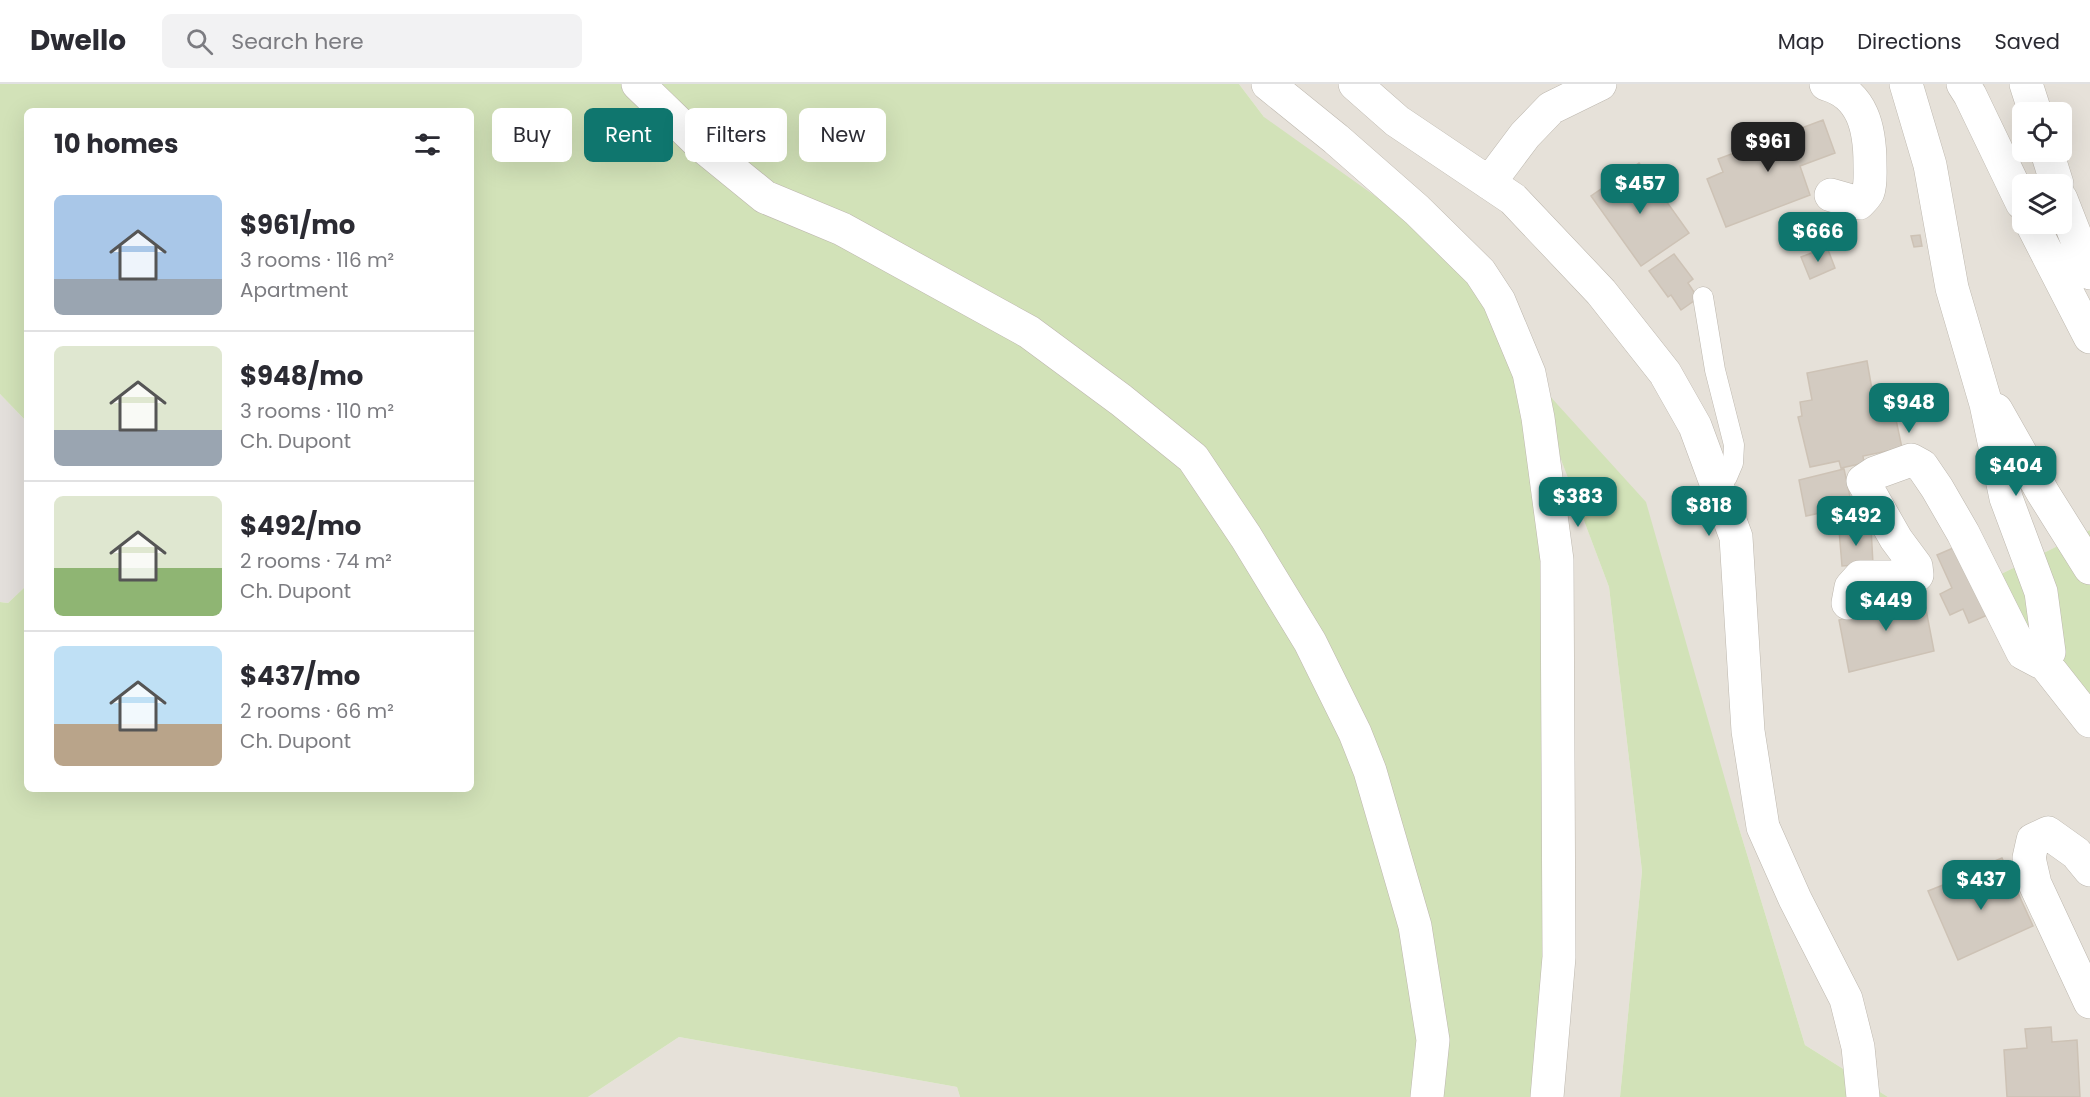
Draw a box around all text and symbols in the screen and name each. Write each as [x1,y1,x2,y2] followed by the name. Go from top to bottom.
[162,14,582,68] search box
[30,21,126,60] text: Dwello
[183,25,216,58] icon: search
[231,26,364,57] text: Search here
[1778,27,1824,56] text: Map
[1857,27,1961,56] text: Directions
[1994,27,2060,56] text: Saved
[2012,102,2072,234] map controls
[2012,102,2072,162] button: locate
[492,108,572,162] chip: Buy
[584,108,673,162] chip: Rent
[685,108,787,162] chip: Filters
[799,108,886,162] chip: New
[1732,122,1804,173] pin: $961
[54,126,178,162] text: 10 homes
[1745,127,1791,155] text: $961
[411,128,444,161] icon: filters
[1604,164,1676,215] pin: $457
[1615,169,1665,197] text: $457
[2012,174,2072,234] button: layers
[240,207,355,243] text: $961/mo
[1782,212,1854,263] pin: $666
[1792,217,1844,245] text: $666
[102,219,174,291] icon: home
[240,246,394,274] text: 3 rooms · 116 m²
[240,276,348,304] text: Apartment
[240,358,363,394] text: $948/mo
[102,370,174,442] icon: home
[1873,383,1945,434] pin: $948
[1883,388,1935,416] text: $948
[240,397,394,425] text: 3 rooms · 110 m²
[240,427,351,455] text: Ch. Dupont
[1980,446,2052,497] pin: $404
[1989,451,2043,479] text: $404
[1542,477,1614,528] pin: $383
[1553,482,1603,510] text: $383
[1673,486,1745,537] pin: $818
[1686,491,1732,519] text: $818
[1820,496,1892,547] pin: $492
[1831,501,1881,529] text: $492
[240,508,361,544] text: $492/mo
[102,520,174,592] icon: home
[240,547,392,575] text: 2 rooms · 74 m²
[240,577,351,605] text: Ch. Dupont
[1850,581,1922,632] pin: $449
[1860,586,1912,614] text: $449
[240,658,360,694] text: $437/mo
[102,670,174,742] icon: home
[240,697,394,725] text: 2 rooms · 66 m²
[240,727,351,755] text: Ch. Dupont
[1945,860,2017,911] pin: $437
[1956,865,2006,893] text: $437

